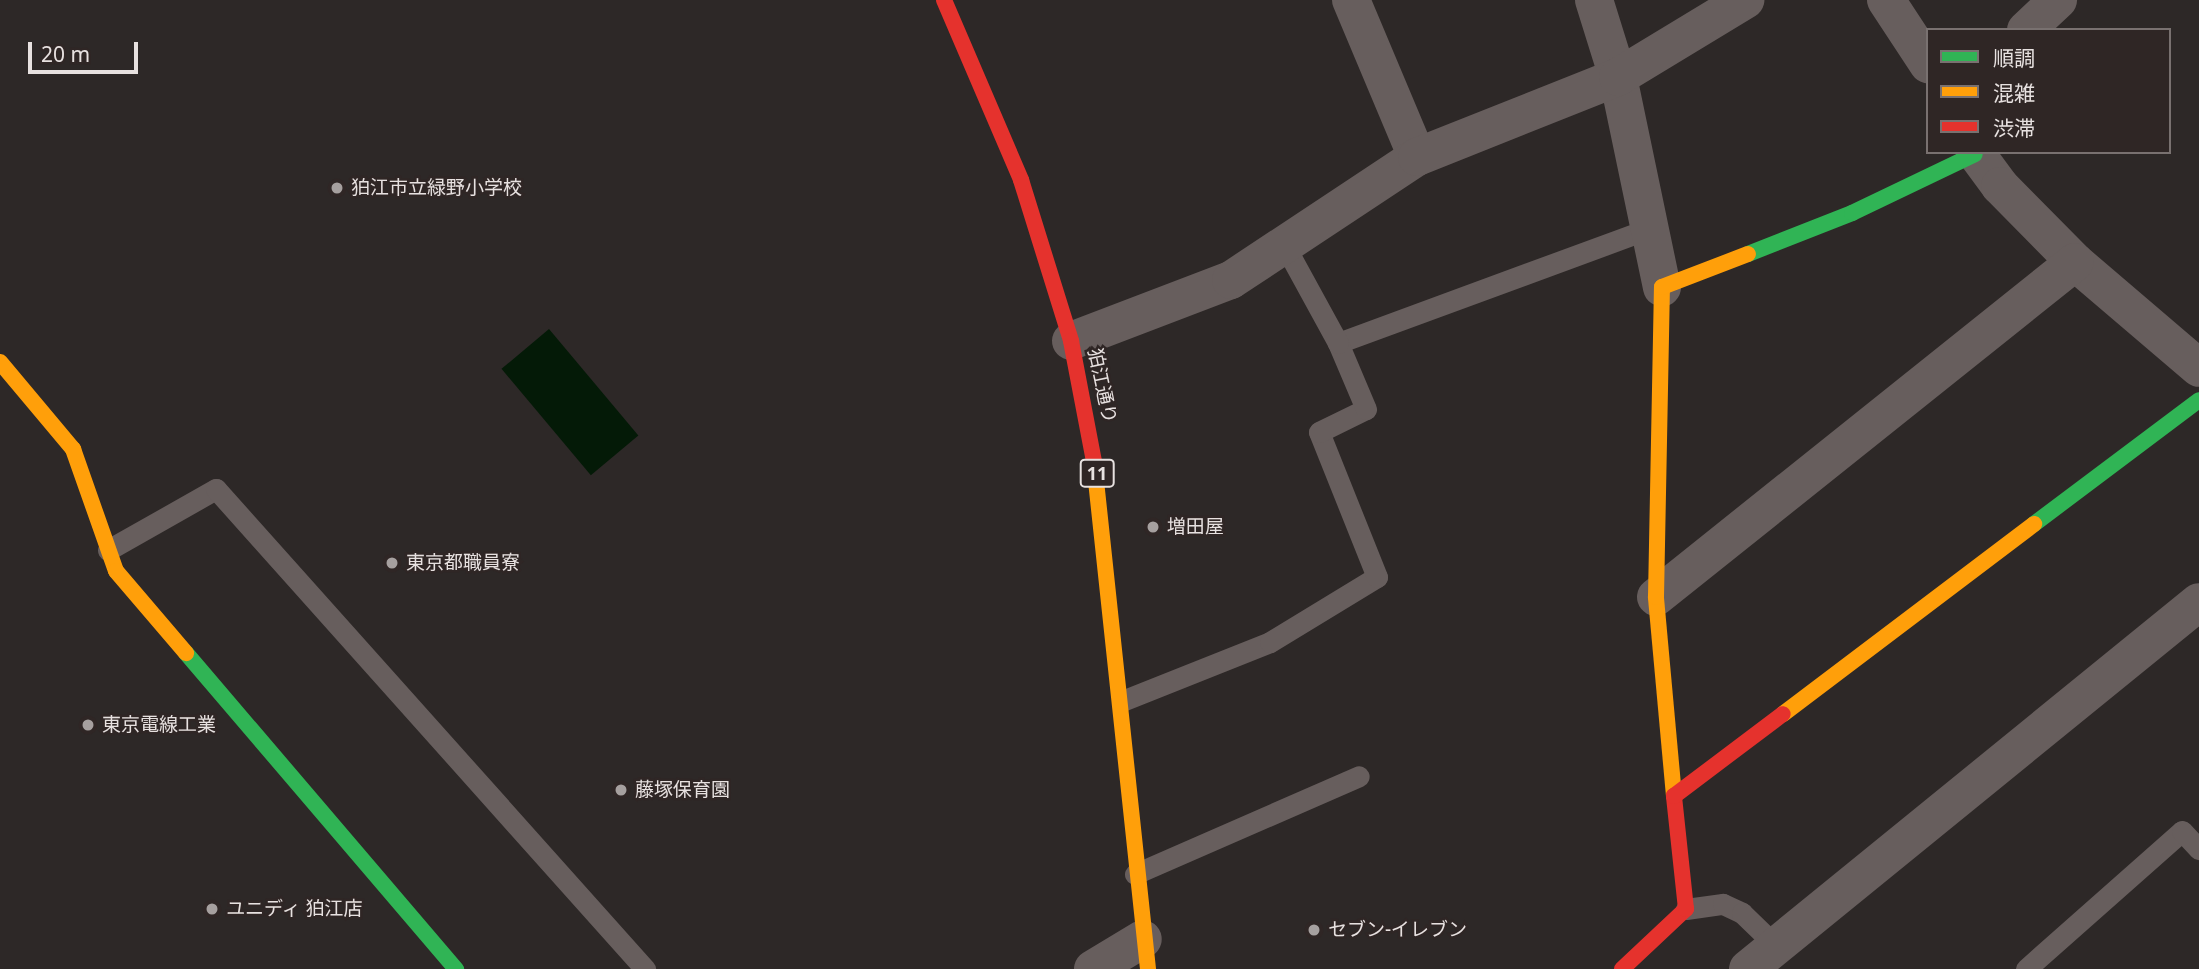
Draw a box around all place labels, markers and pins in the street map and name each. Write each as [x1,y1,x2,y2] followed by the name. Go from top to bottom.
[351,177,522,199] place label: 狛江市立緑野小学校
[329,180,345,196] marker: 狛江市立緑野小学校
[1167,516,1224,538] place label: 増田屋
[1145,519,1161,535] marker: 増田屋
[406,552,520,574] place label: 東京都職員寮
[384,555,400,571] marker: 東京都職員寮
[102,714,216,736] place label: 東京電線工業
[80,717,96,733] marker: 東京電線工業
[635,779,730,801] place label: 藤塚保育園
[613,782,629,798] marker: 藤塚保育園
[226,898,364,920] place label: ユニディ 狛江店
[204,901,220,917] marker: ユニディ 狛江店
[1328,919,1467,941] place label: セブン-イレブン
[1306,922,1322,938] marker: セブン-イレブン

